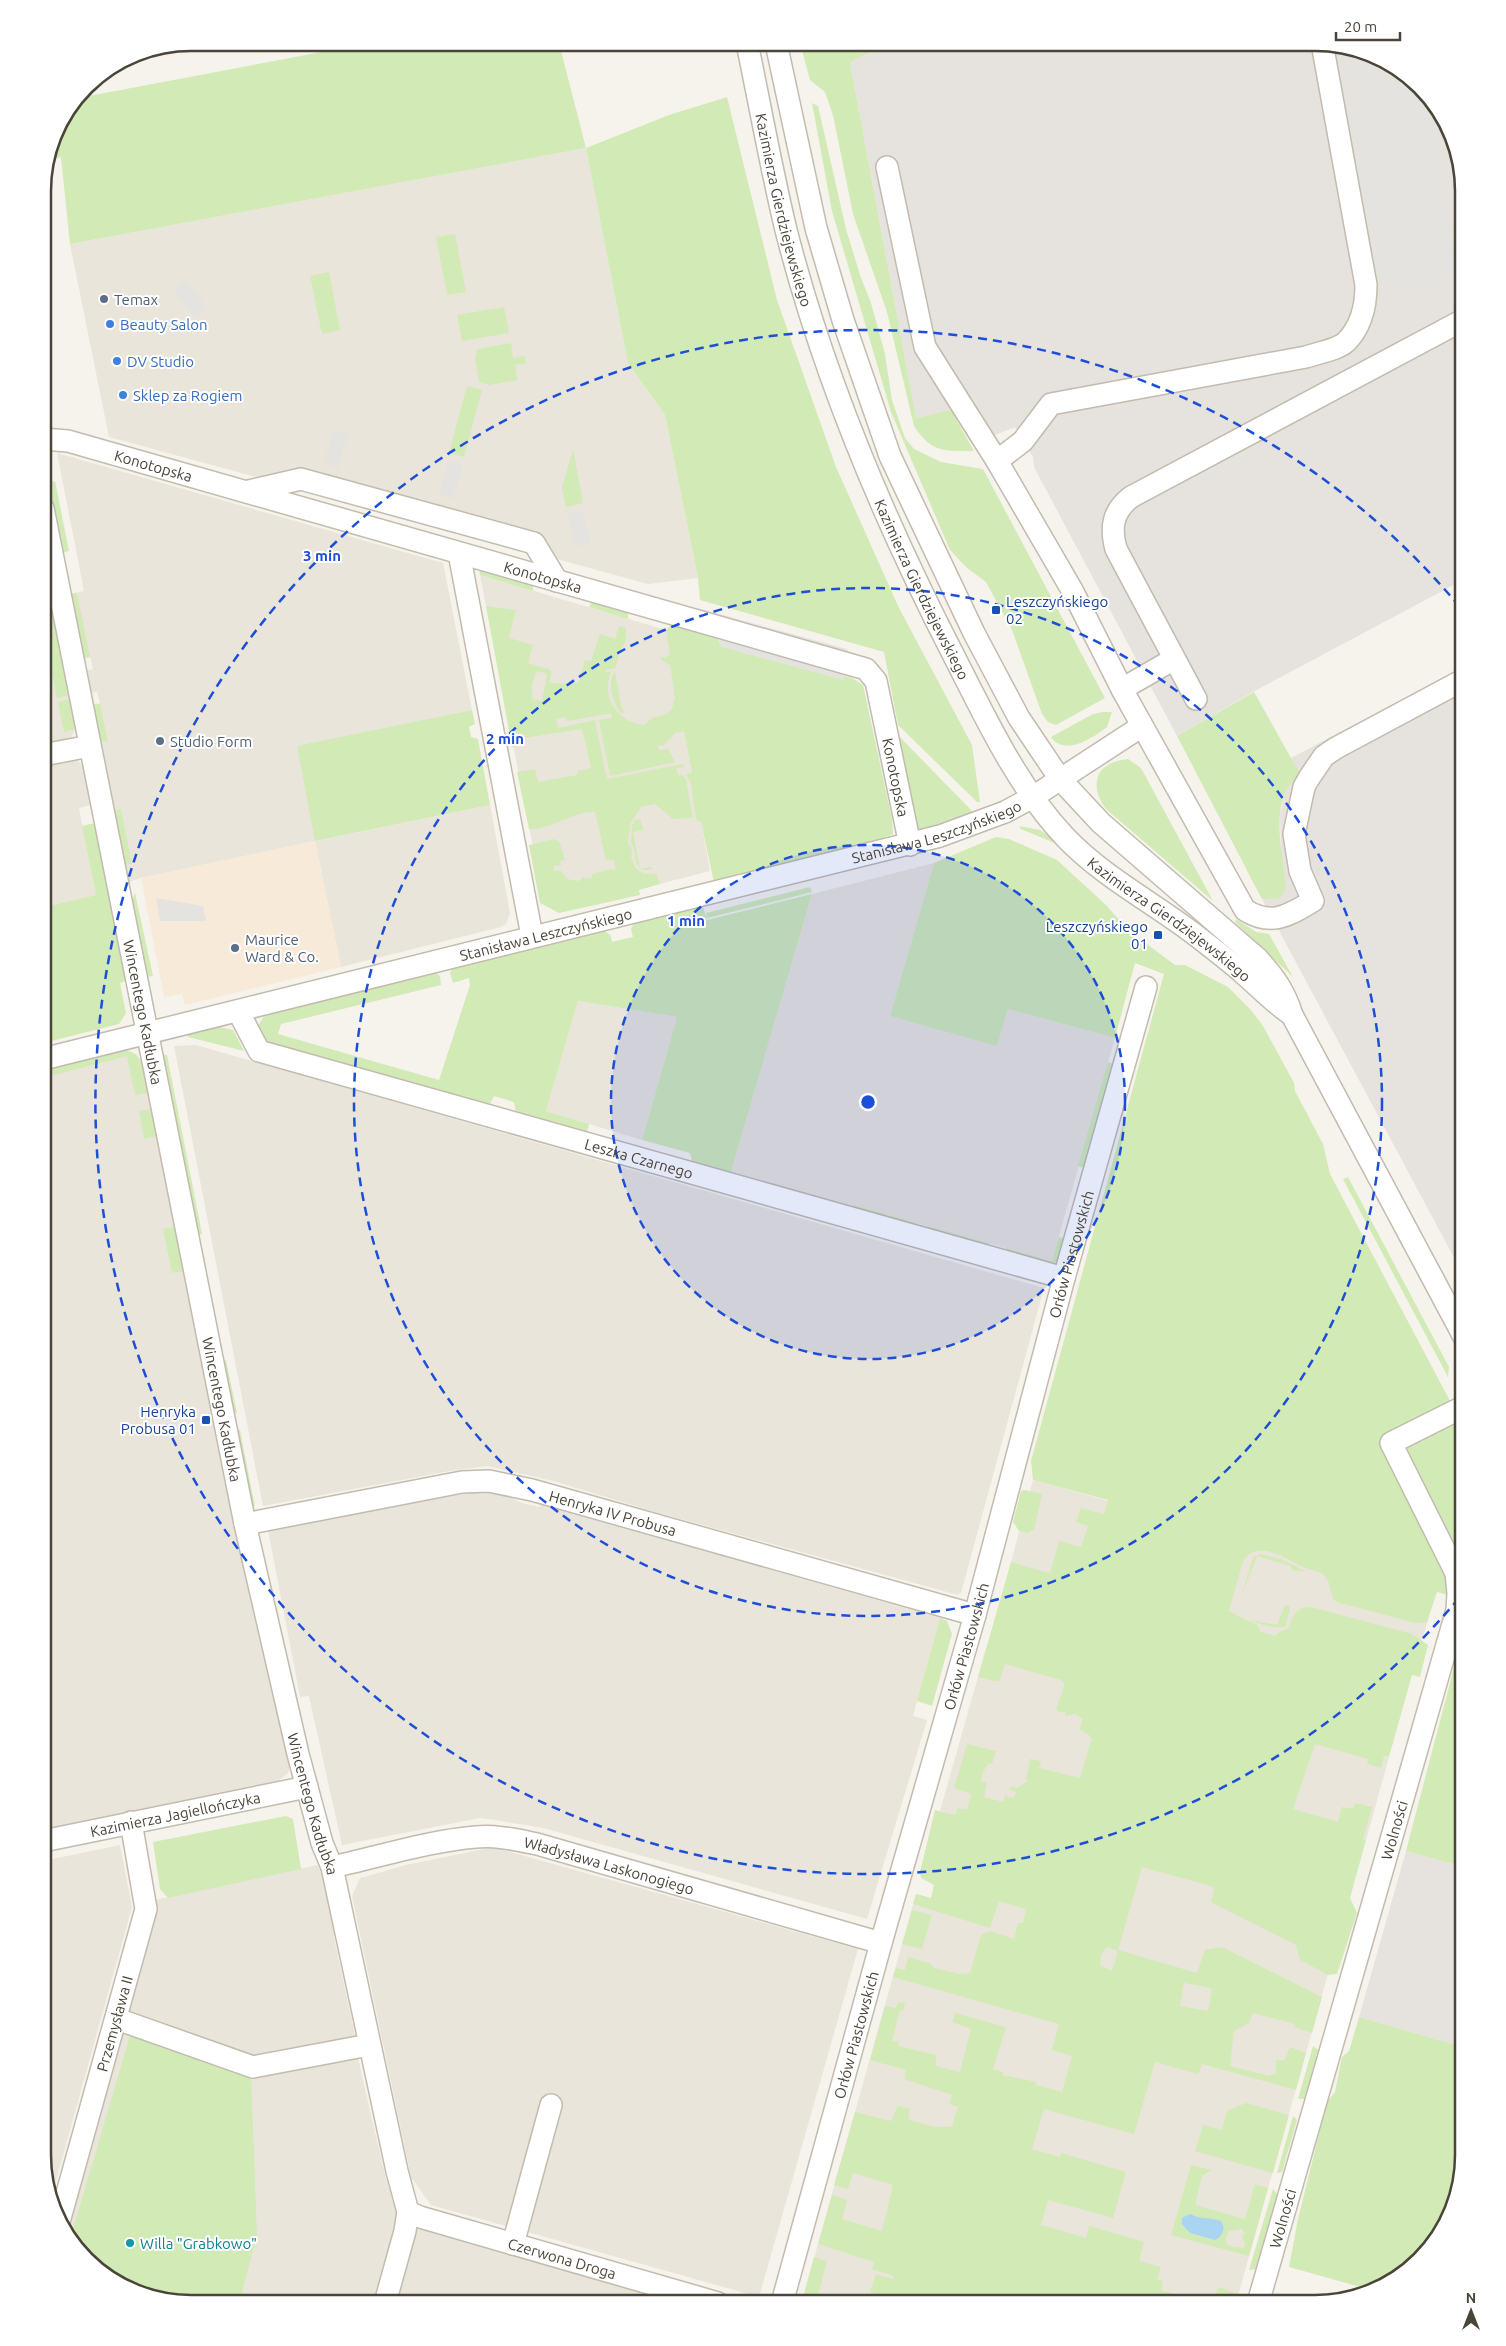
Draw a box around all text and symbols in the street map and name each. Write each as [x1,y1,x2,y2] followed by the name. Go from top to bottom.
[1336,10,1400,42] scale bar
[1344,18,1377,35] text: 20 m
[753,112,816,309] street label: Kazimierza Gierdziejewskiego
[114,291,159,308] place label: Temax
[98,293,110,305] marker: Temax
[120,316,208,333] place label: Beauty Salon
[104,318,116,330] marker: Beauty Salon
[127,353,194,370] place label: DV Studio
[111,355,123,367] marker: DV Studio
[133,387,242,404] place label: Sklep za Rogiem
[117,389,129,401] marker: Sklep za Rogiem
[113,446,194,485] street label: Konotopska
[872,496,973,682] street label: Kazimierza Gierdziejewskiego
[303,547,341,564] text: 3 min
[502,557,584,596] street label: Konotopska
[1006,593,1108,627] place label: Leszczyńskiego 02
[990,604,1002,616] marker: Leszczyńskiego 02
[486,730,524,747] text: 2 min
[170,733,252,750] place label: Studio Form
[154,735,166,747] marker: Studio Form
[879,736,912,818] street label: Konotopska
[850,796,1024,866] street label: Stanisława Leszczyńskiego
[1084,853,1254,985] street label: Kazimierza Gierdziejewskiego
[458,904,634,964] street label: Stanisława Leszczyńskiego
[667,912,705,929] text: 1 min
[1046,918,1148,952] place label: Leszczyńskiego 01
[1152,929,1164,941] marker: Leszczyńskiego 01
[245,931,319,965] place label: Maurice Ward & Co.
[121,938,166,1086] street label: Wincentego Kadłubka
[229,942,241,954] marker: Maurice Ward & Co.
[859,1093,877,1111] centre of rings
[583,1135,695,1182] street label: Leszka Czarnego
[1045,1188,1097,1320] street label: Orłów Piastowskich
[199,1335,245,1483] street label: Wincentego Kadłubka
[121,1403,196,1437] place label: Henryka Probusa 01
[200,1414,212,1426] marker: Henryka Probusa 01
[547,1487,678,1539] street label: Henryka IV Probusa
[940,1581,992,1712] street label: Orłów Piastowskich
[285,1731,342,1876] street label: Wincentego Kadłubka
[89,1788,262,1840] street label: Kazimierza Jagiellończyka
[1377,1799,1410,1862] street label: Wolności
[523,1833,696,1897] street label: Władysława Laskonogiego
[830,1969,881,2101] street label: Orłów Piastowskich
[93,1974,136,2073] street label: Przemysława II
[1266,2187,1299,2250] street label: Wolności
[506,2234,618,2282] street label: Czerwona Droga
[140,2235,257,2252] place label: Willa "Grabkowo"
[124,2237,136,2249] marker: Willa "Grabkowo"
[1446,2286,1496,2336] north arrow
[1466,2290,1476,2306] text: N

